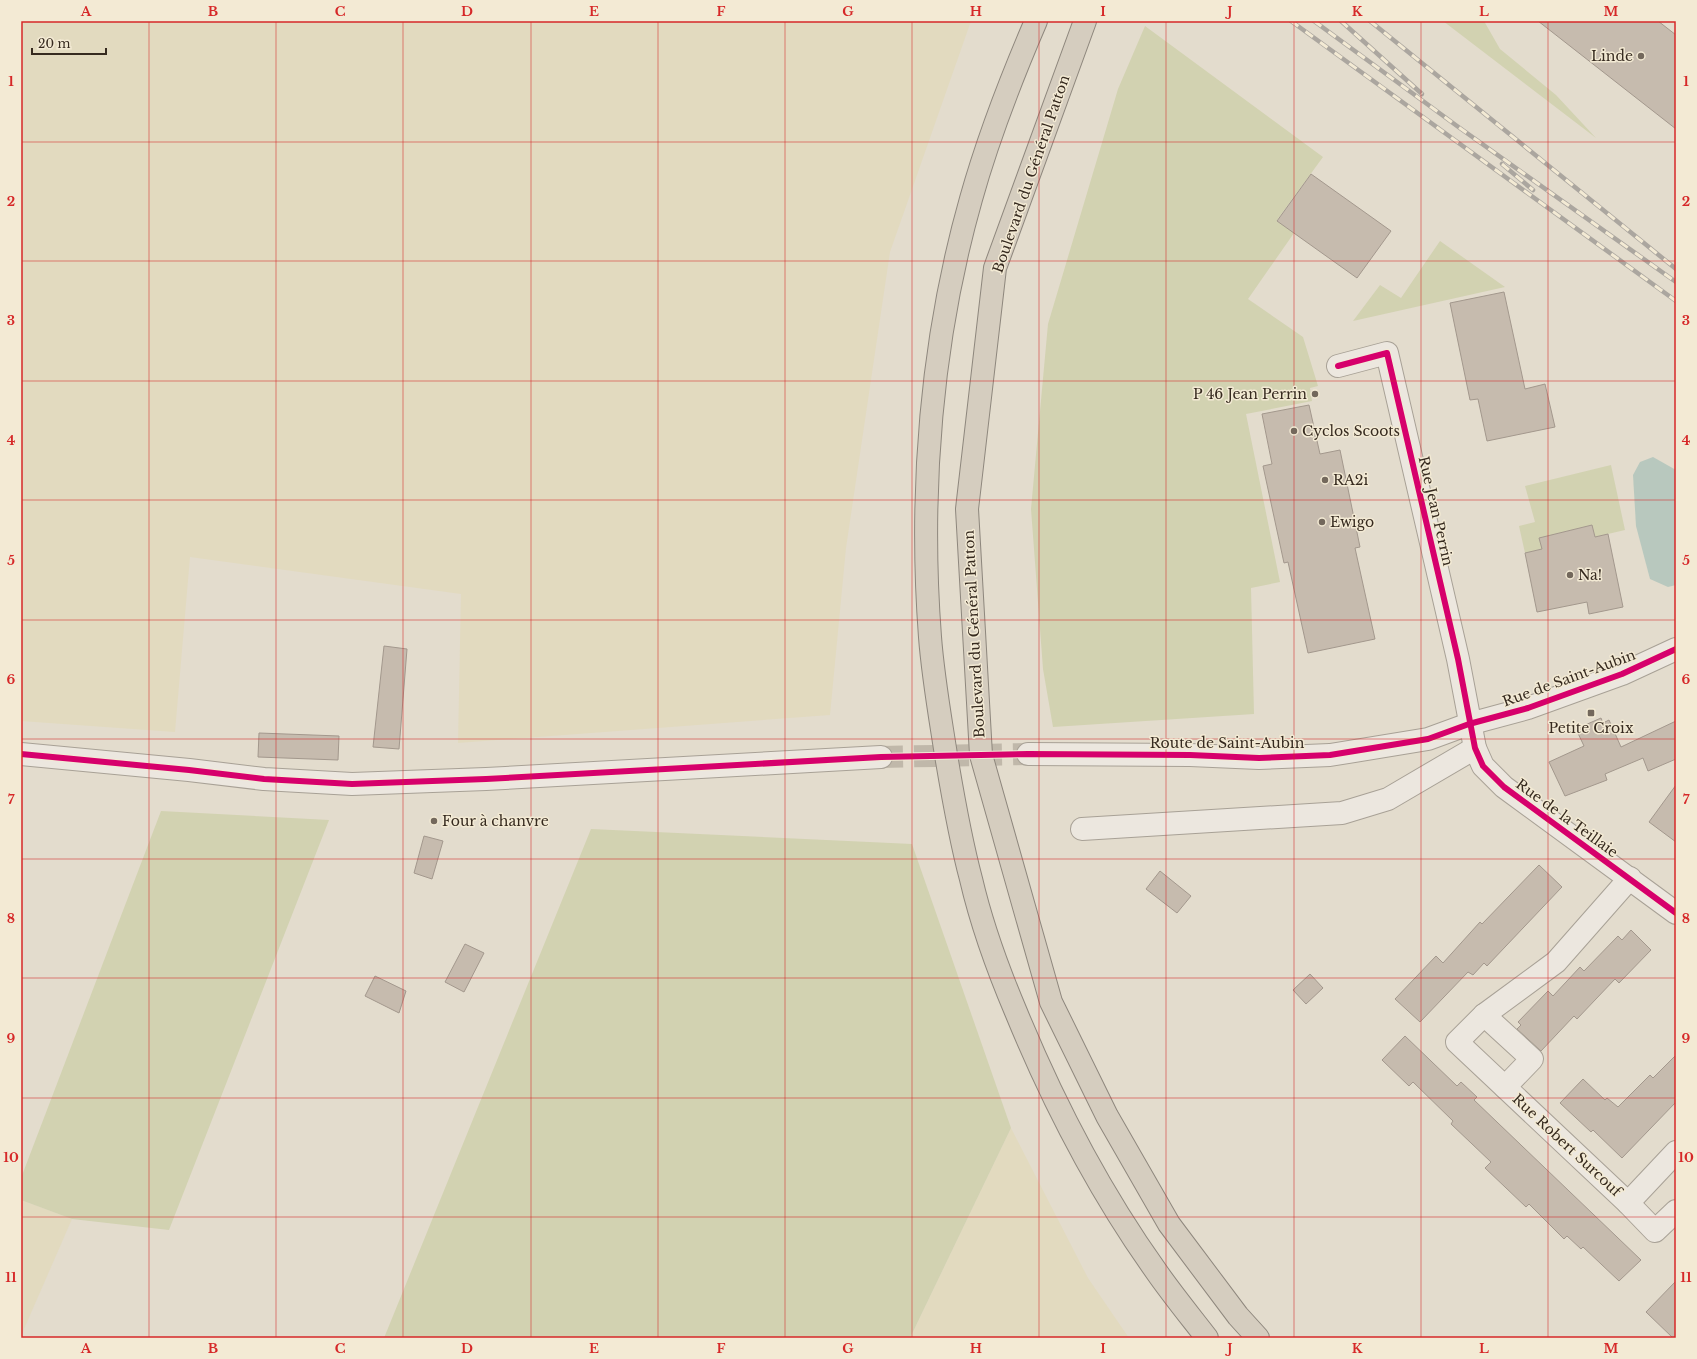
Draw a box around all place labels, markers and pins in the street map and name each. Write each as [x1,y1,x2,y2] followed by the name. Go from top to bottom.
[1591,47,1633,65] place label: Linde
[1636,51,1646,61] marker: Linde
[1193,385,1307,403] place label: P 46 Jean Perrin
[1310,389,1320,399] marker: P 46 Jean Perrin
[1302,422,1400,440] place label: Cyclos Scoots
[1289,426,1299,436] marker: Cyclos Scoots
[1333,471,1368,489] place label: RA2i
[1320,475,1330,485] marker: RA2i
[1330,513,1374,531] place label: Ewigo
[1317,517,1327,527] marker: Ewigo
[1578,566,1602,584] place label: Na!
[1565,570,1575,580] marker: Na!
[1586,708,1596,718] marker: Petite Croix
[1549,719,1634,737] place label: Petite Croix
[442,812,549,830] place label: Four à chanvre
[429,816,439,826] marker: Four à chanvre

